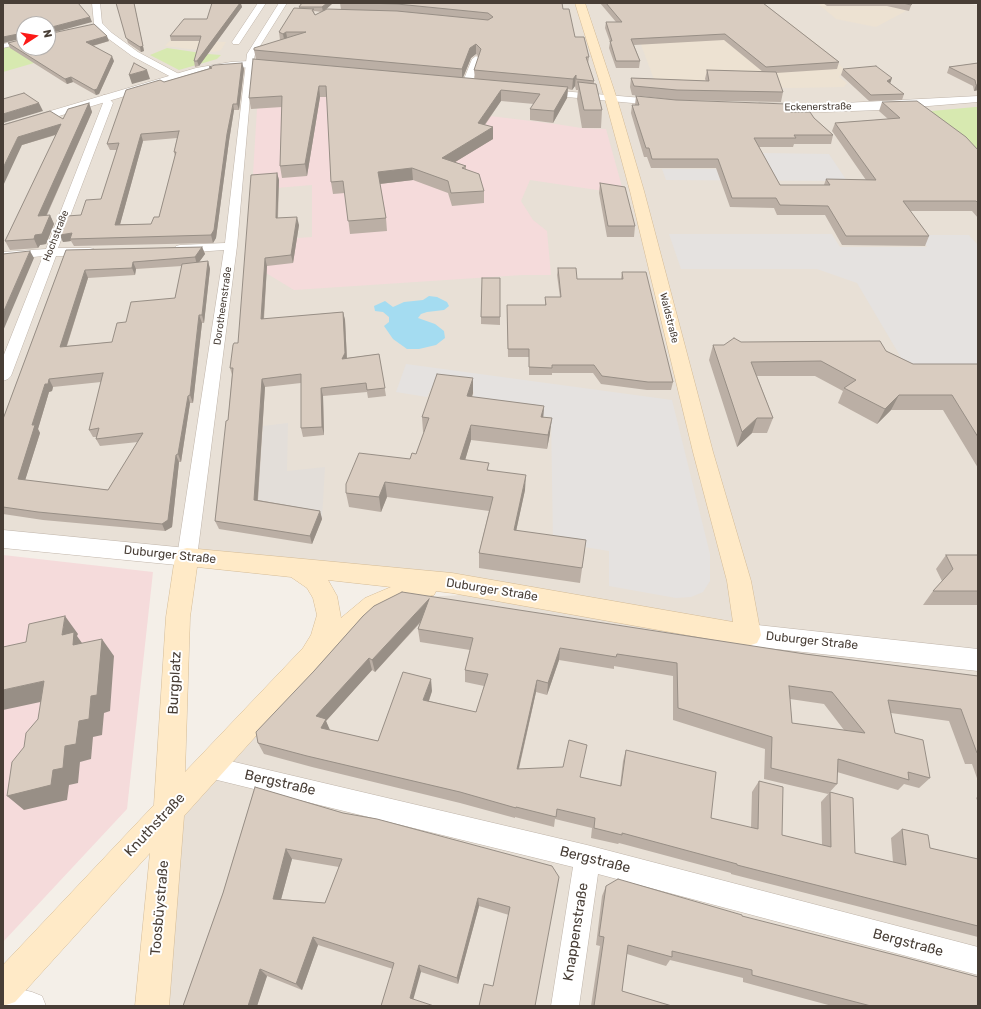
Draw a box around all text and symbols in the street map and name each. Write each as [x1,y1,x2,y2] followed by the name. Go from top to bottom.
[16,16,56,56] north arrow
[40,28,54,39] text: N
[784,100,852,114] street label: Eckenerstraße
[41,209,71,263] street label: Hochstraße
[212,266,234,346] street label: Dorotheenstraße
[657,292,681,344] street label: Waldstraße
[123,543,217,567] street label: Duburger Straße
[445,576,539,604] street label: Duburger Straße
[765,629,859,653] street label: Duburger Straße
[165,651,185,715] street label: Burgplatz
[243,767,317,799] street label: Bergstraße
[121,790,189,860] street label: Knuthstraße
[558,843,632,877] street label: Bergstraße
[147,860,173,956] street label: Toosbüystraße
[560,882,592,982] street label: Knappenstraße
[871,926,945,960] street label: Bergstraße

